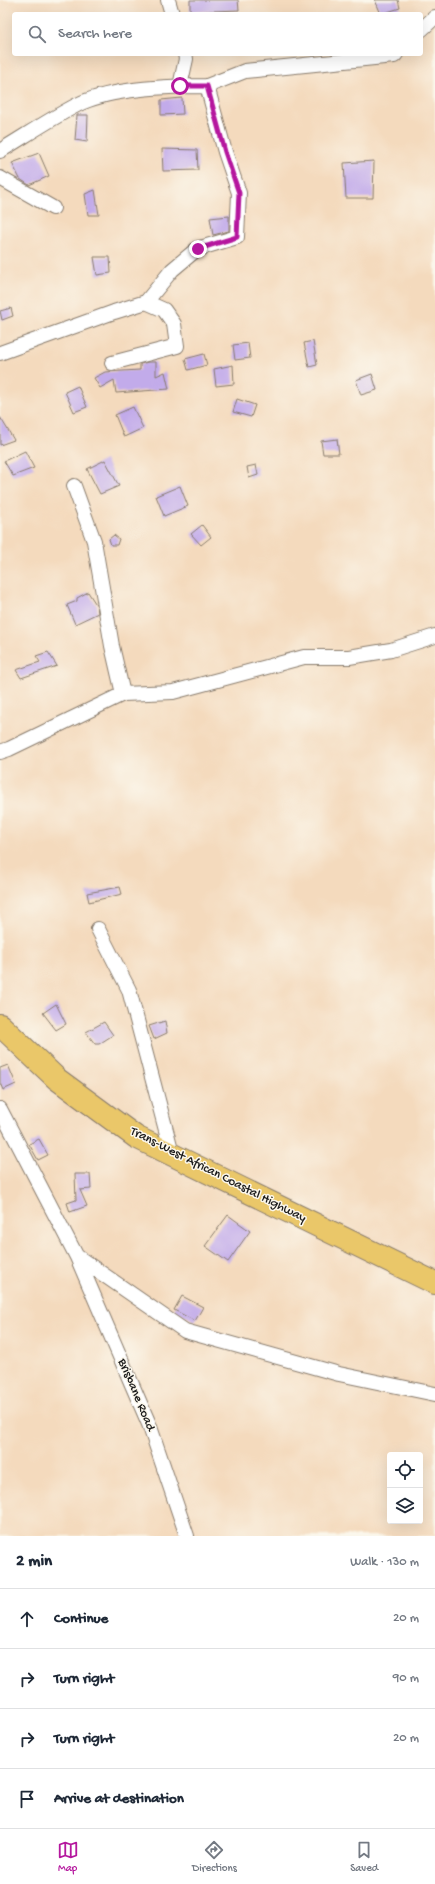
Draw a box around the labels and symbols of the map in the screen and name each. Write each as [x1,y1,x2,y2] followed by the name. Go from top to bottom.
[171,77,189,95] route start
[189,240,207,258] route end
[127,1124,309,1226] street label: Trans-West African Coastal Highway
[114,1356,159,1435] street label: Brisbane Road

